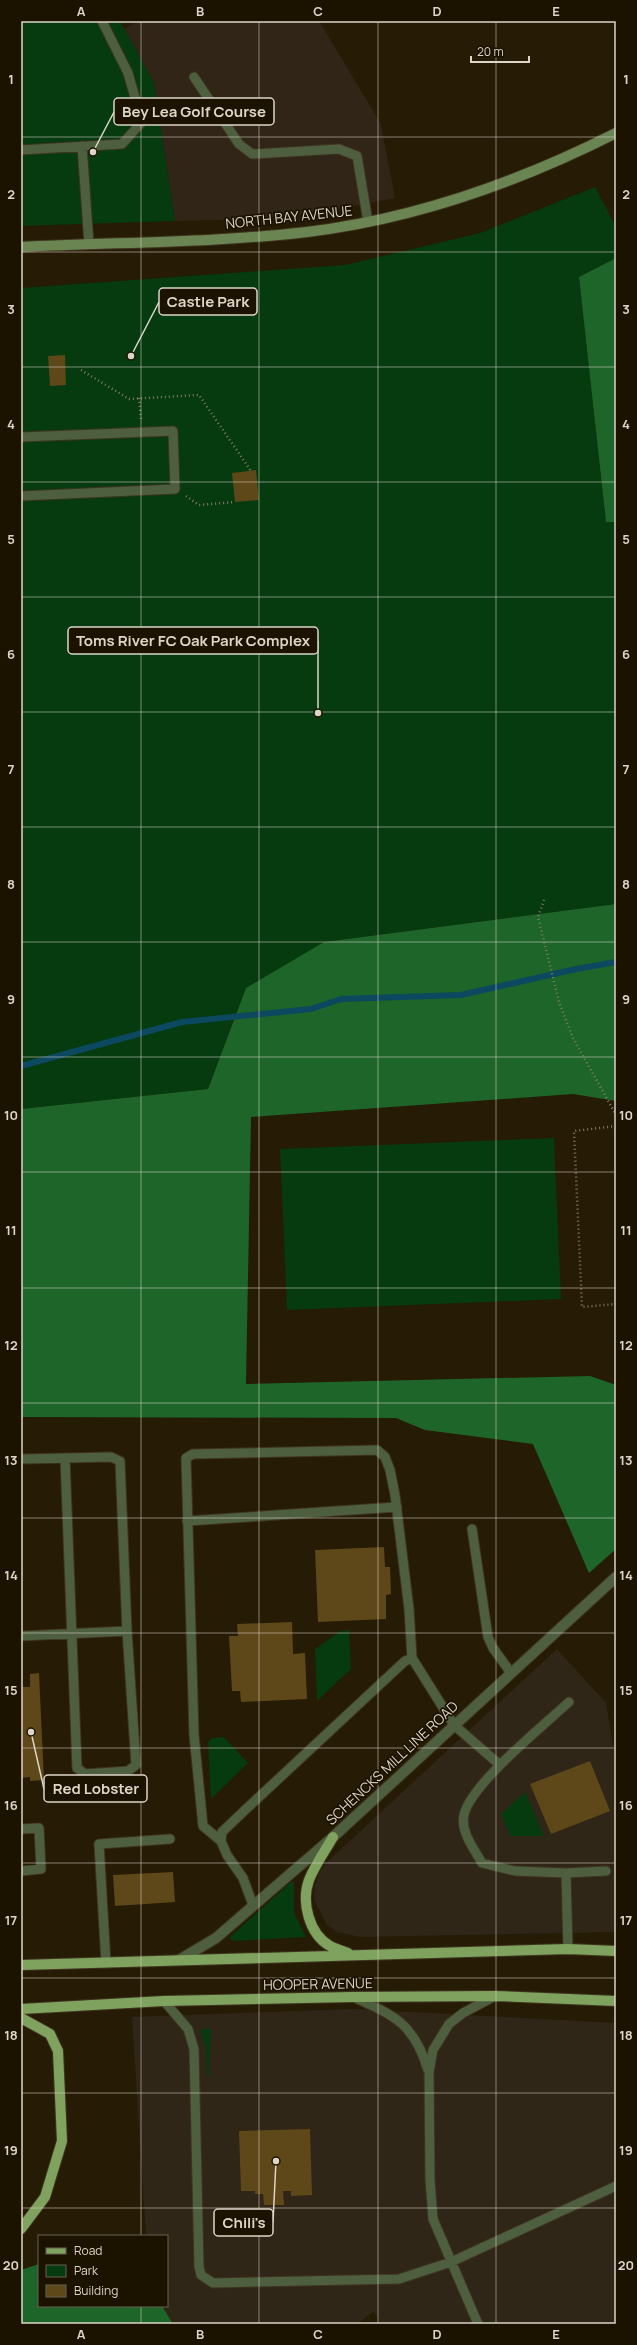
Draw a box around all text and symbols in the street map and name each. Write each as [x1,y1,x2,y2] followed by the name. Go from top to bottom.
[77,2,86,20] text: A
[196,2,204,20] text: B
[313,2,323,20] text: C
[432,2,442,20] text: D
[552,2,560,20] text: E
[471,38,529,64] scale bar
[477,43,504,60] text: 20 m
[8,70,14,88] text: 1
[623,70,629,88] text: 1
[114,98,274,125] callout: Bey Lea Golf Course
[122,101,266,122] text: Bey Lea Golf Course
[7,185,15,203] text: 2
[622,185,630,203] text: 2
[224,200,353,233] street label: NORTH BAY AVENUE
[159,288,257,315] callout: Castle Park
[167,291,250,312] text: Castle Park
[7,300,15,318] text: 3
[622,300,630,318] text: 3
[7,415,15,433] text: 4
[622,415,630,433] text: 4
[7,530,15,548] text: 5
[622,530,630,548] text: 5
[68,627,318,654] callout: Toms River FC Oak Park Complex
[76,630,311,651] text: Toms River FC Oak Park Complex
[7,645,15,663] text: 6
[622,645,630,663] text: 6
[8,760,15,778] text: 7
[623,760,630,778] text: 7
[7,875,15,893] text: 8
[622,875,630,893] text: 8
[7,990,15,1008] text: 9
[622,990,630,1008] text: 9
[4,1106,18,1124] text: 10
[619,1106,633,1124] text: 10
[5,1221,17,1239] text: 11
[620,1221,632,1239] text: 11
[4,1336,18,1354] text: 12
[619,1336,633,1354] text: 12
[4,1451,18,1469] text: 13
[619,1451,633,1469] text: 13
[4,1566,18,1584] text: 14
[619,1566,633,1584] text: 14
[4,1681,18,1699] text: 15
[619,1681,633,1699] text: 15
[321,1696,462,1829] street label: SCHENCKS MILL LINE ROAD
[44,1775,147,1802] callout: Red Lobster
[53,1778,139,1799] text: Red Lobster
[4,1796,18,1814] text: 16
[619,1796,633,1814] text: 16
[5,1911,17,1929] text: 17
[620,1911,632,1929] text: 17
[263,1973,373,1994] street label: HOOPER AVENUE
[4,2026,18,2044] text: 18
[619,2026,633,2044] text: 18
[4,2141,18,2159] text: 19
[619,2141,633,2159] text: 19
[214,2209,273,2236] callout: Chili's
[222,2212,266,2233] text: Chili's
[38,2235,168,2307] legend
[74,2242,102,2259] text: Road
[3,2256,19,2274] text: 20
[618,2256,634,2274] text: 20
[74,2262,99,2279] text: Park
[74,2282,118,2299] text: Building
[77,2325,86,2343] text: A
[196,2325,204,2343] text: B
[313,2325,323,2343] text: C
[432,2325,442,2343] text: D
[552,2325,560,2343] text: E

